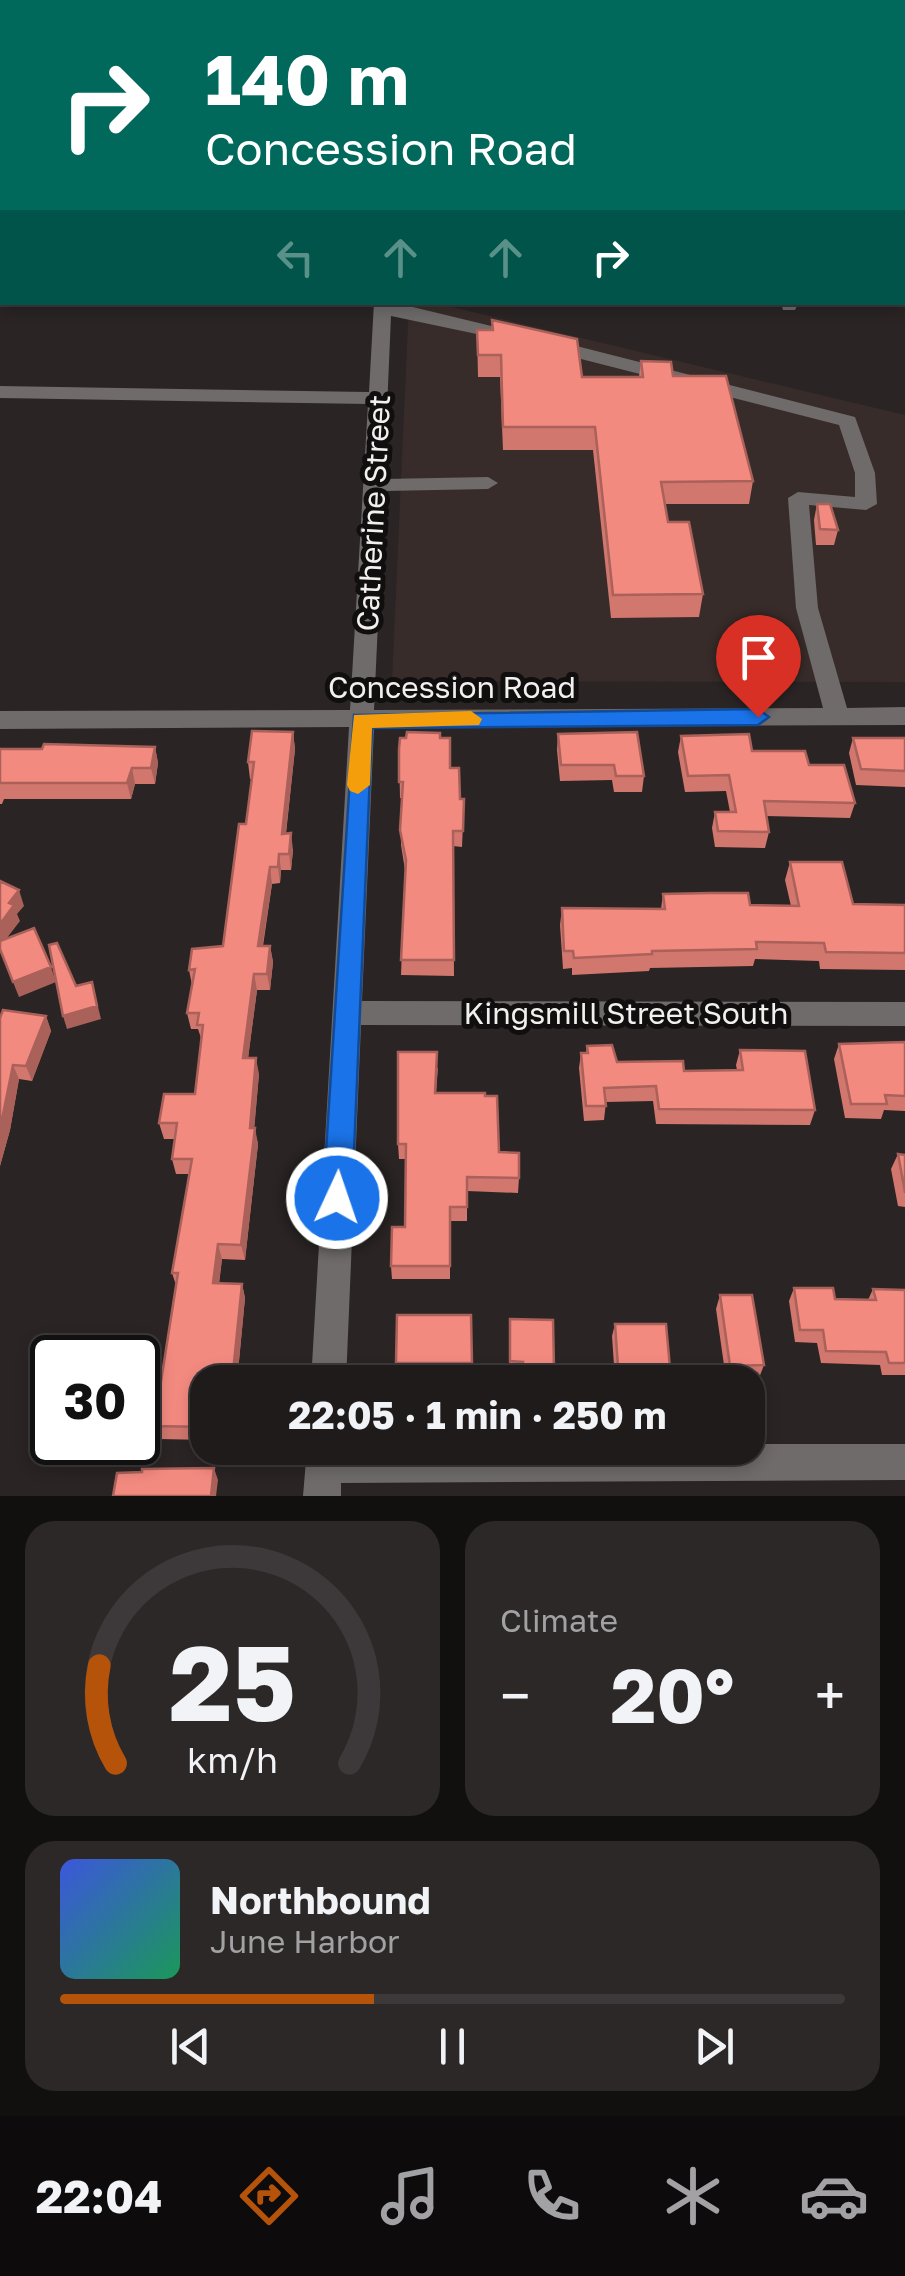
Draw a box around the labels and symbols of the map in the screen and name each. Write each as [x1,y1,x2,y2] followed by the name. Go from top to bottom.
[349,394,397,632] street label: Catherine Street
[716,615,801,718] pin
[328,669,576,705] street label: Concession Road
[464,995,788,1031] street label: Kingsmill Street South
[285,1146,389,1250] position arrow
[30,1335,160,1465] speed limit sign: 30

